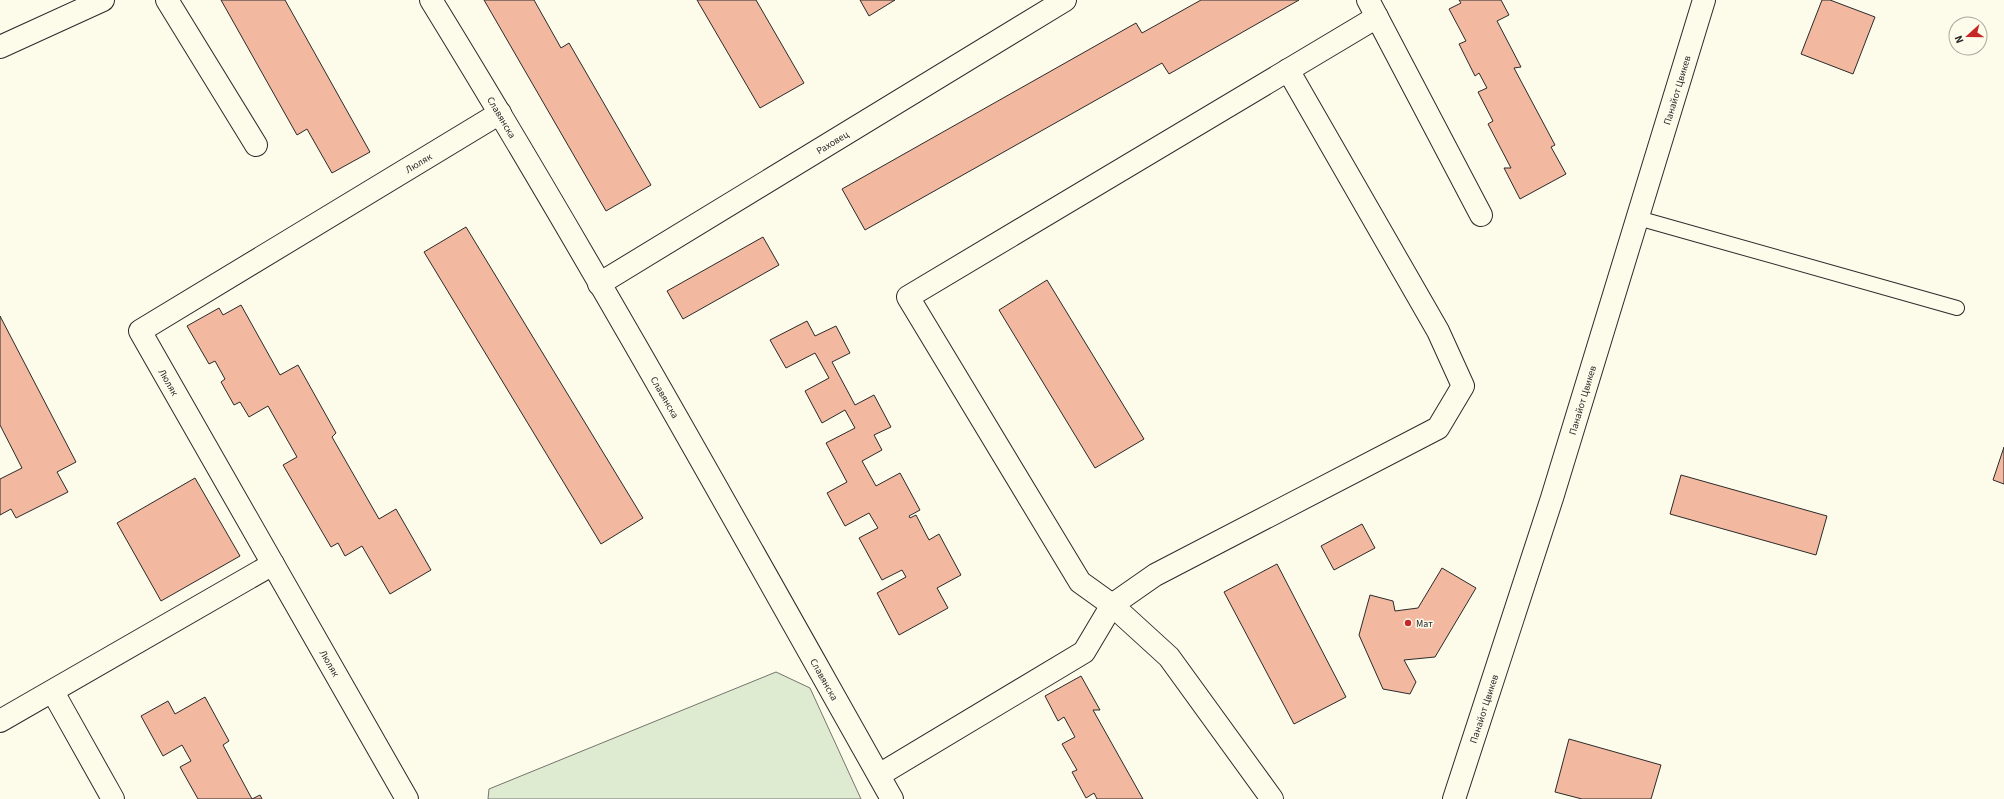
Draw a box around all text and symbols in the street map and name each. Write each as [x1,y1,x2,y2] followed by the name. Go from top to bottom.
[1948,16,1988,56] north arrow
[1951,33,1967,46] text: N
[1660,54,1695,127] street label: Панайот Цвикев
[483,94,519,141] street label: Славянска
[814,127,852,158] street label: Раховец
[403,150,435,177] street label: Люляк
[1566,364,1600,437] street label: Панайот Цвикев
[155,366,181,399] street label: Люляк
[647,374,682,421] street label: Славянска
[1416,617,1433,631] place label: Мат
[1403,618,1413,628] marker: Мат
[316,647,342,680] street label: Люляк
[806,656,841,703] street label: Славянска
[1467,673,1502,745] street label: Панайот Цвикев

